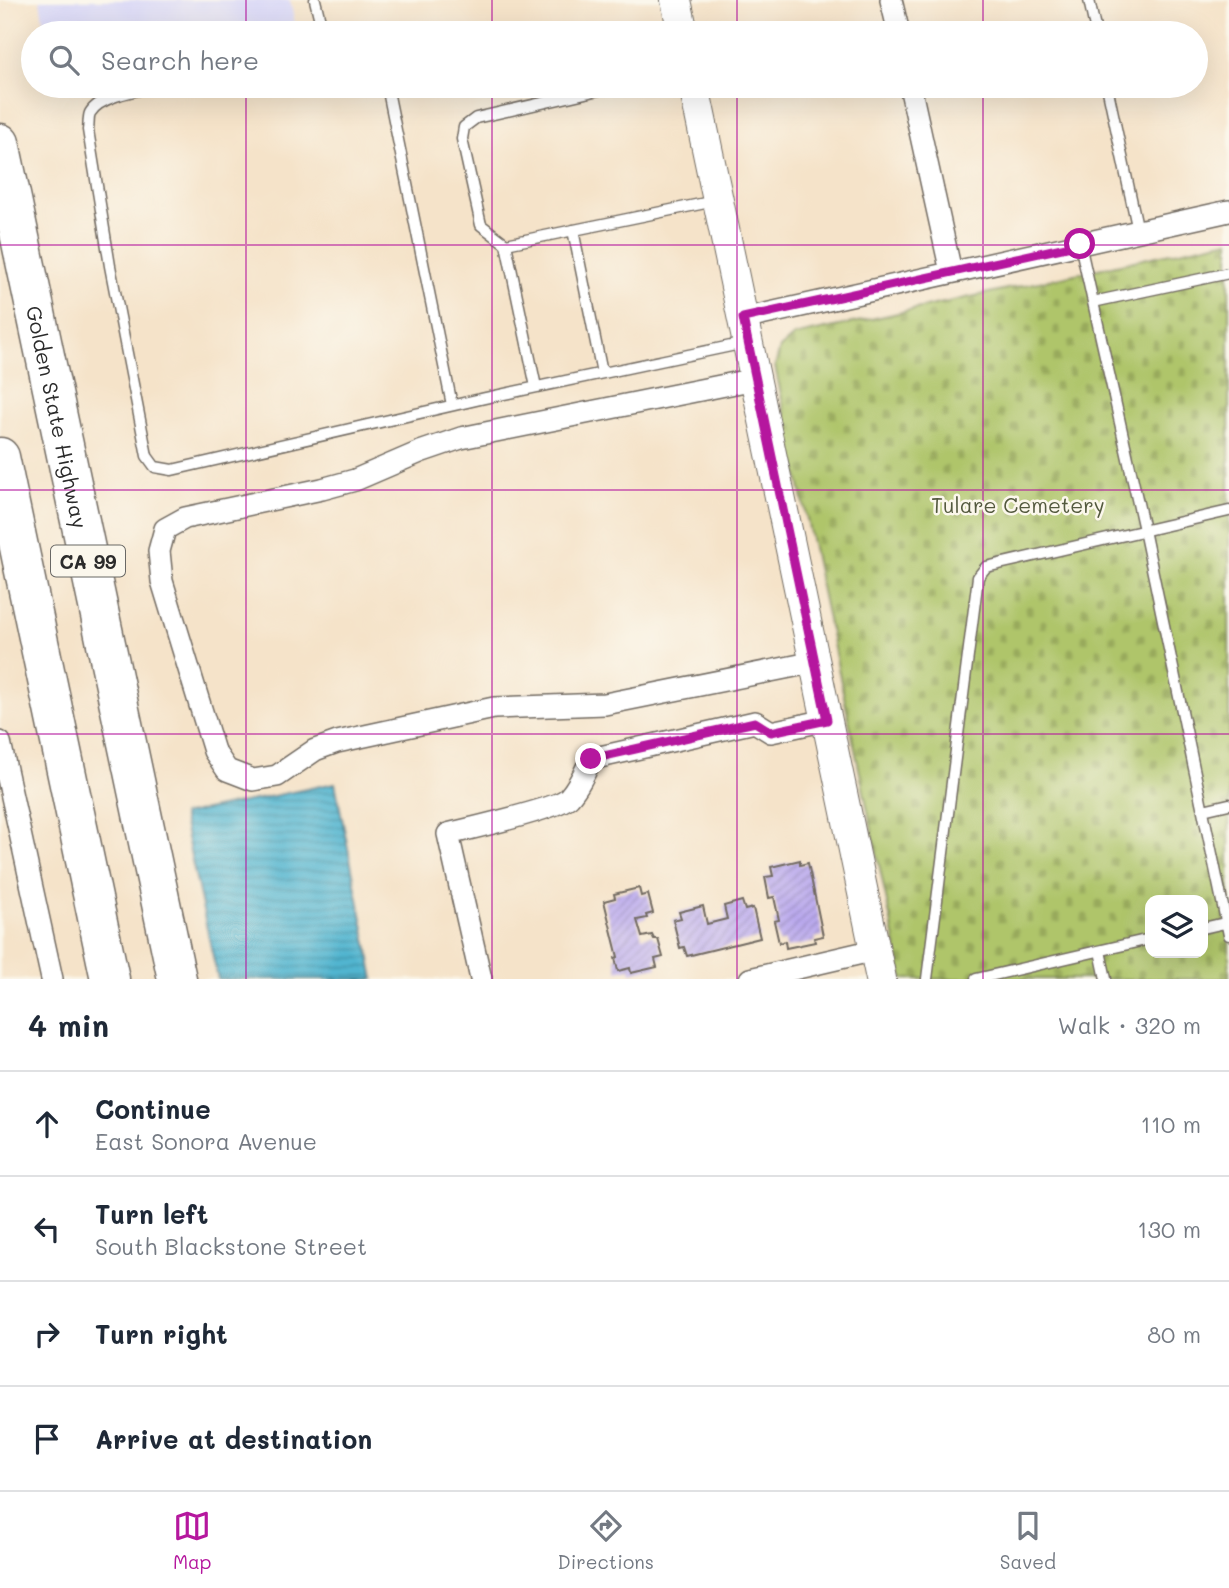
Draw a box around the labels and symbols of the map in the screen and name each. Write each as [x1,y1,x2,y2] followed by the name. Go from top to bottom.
[1064,228,1095,259] route start
[21,303,95,531] street label: Golden State Highway
[931,491,1105,518] park label: Tulare Cemetery
[51,546,125,576] road number: CA 99
[575,743,606,774] route end

